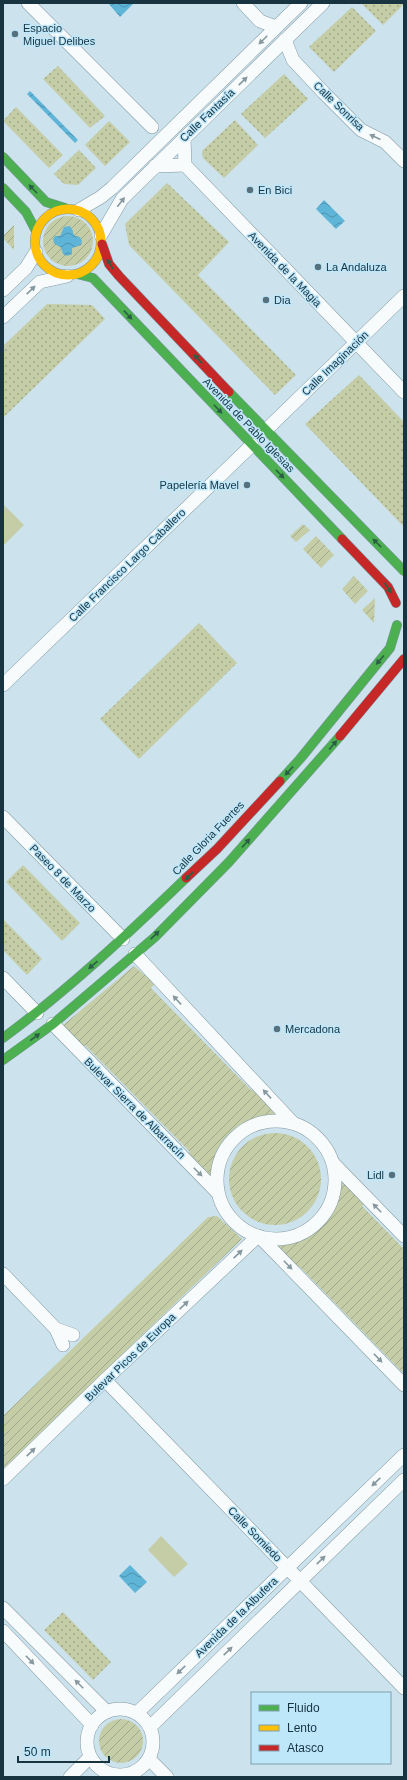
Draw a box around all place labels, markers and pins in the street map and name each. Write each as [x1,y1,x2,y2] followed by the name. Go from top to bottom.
[23,22,96,47] place label: Espacio Miguel Delibes
[10,29,20,39] marker: Espacio Miguel Delibes
[258,184,292,196] place label: En Bici
[245,185,255,195] marker: En Bici
[326,261,387,273] place label: La Andaluza
[313,262,323,272] marker: La Andaluza
[274,294,291,306] place label: Dia
[261,295,271,305] marker: Dia
[160,479,239,491] place label: Papelería Mavel
[242,480,252,490] marker: Papelería Mavel
[285,1023,341,1035] place label: Mercadona
[272,1024,282,1034] marker: Mercadona
[367,1169,384,1181] place label: Lidl
[387,1170,397,1180] marker: Lidl

